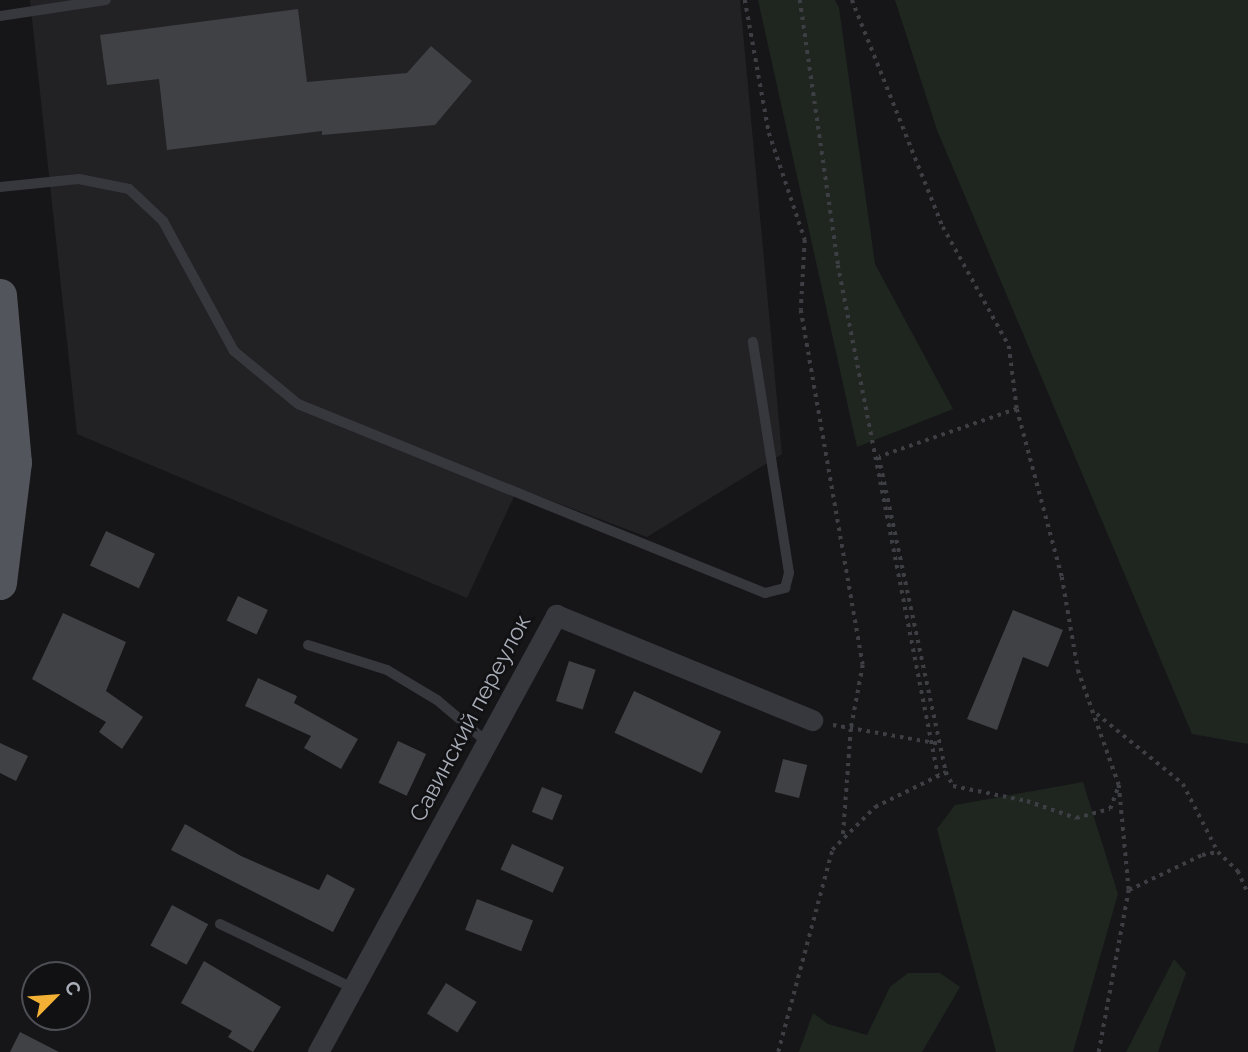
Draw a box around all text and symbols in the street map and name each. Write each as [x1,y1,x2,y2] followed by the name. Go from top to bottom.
[404,610,536,826] street label: Савинский переулок
[21,961,91,1031] north arrow
[60,977,86,999] text: С

